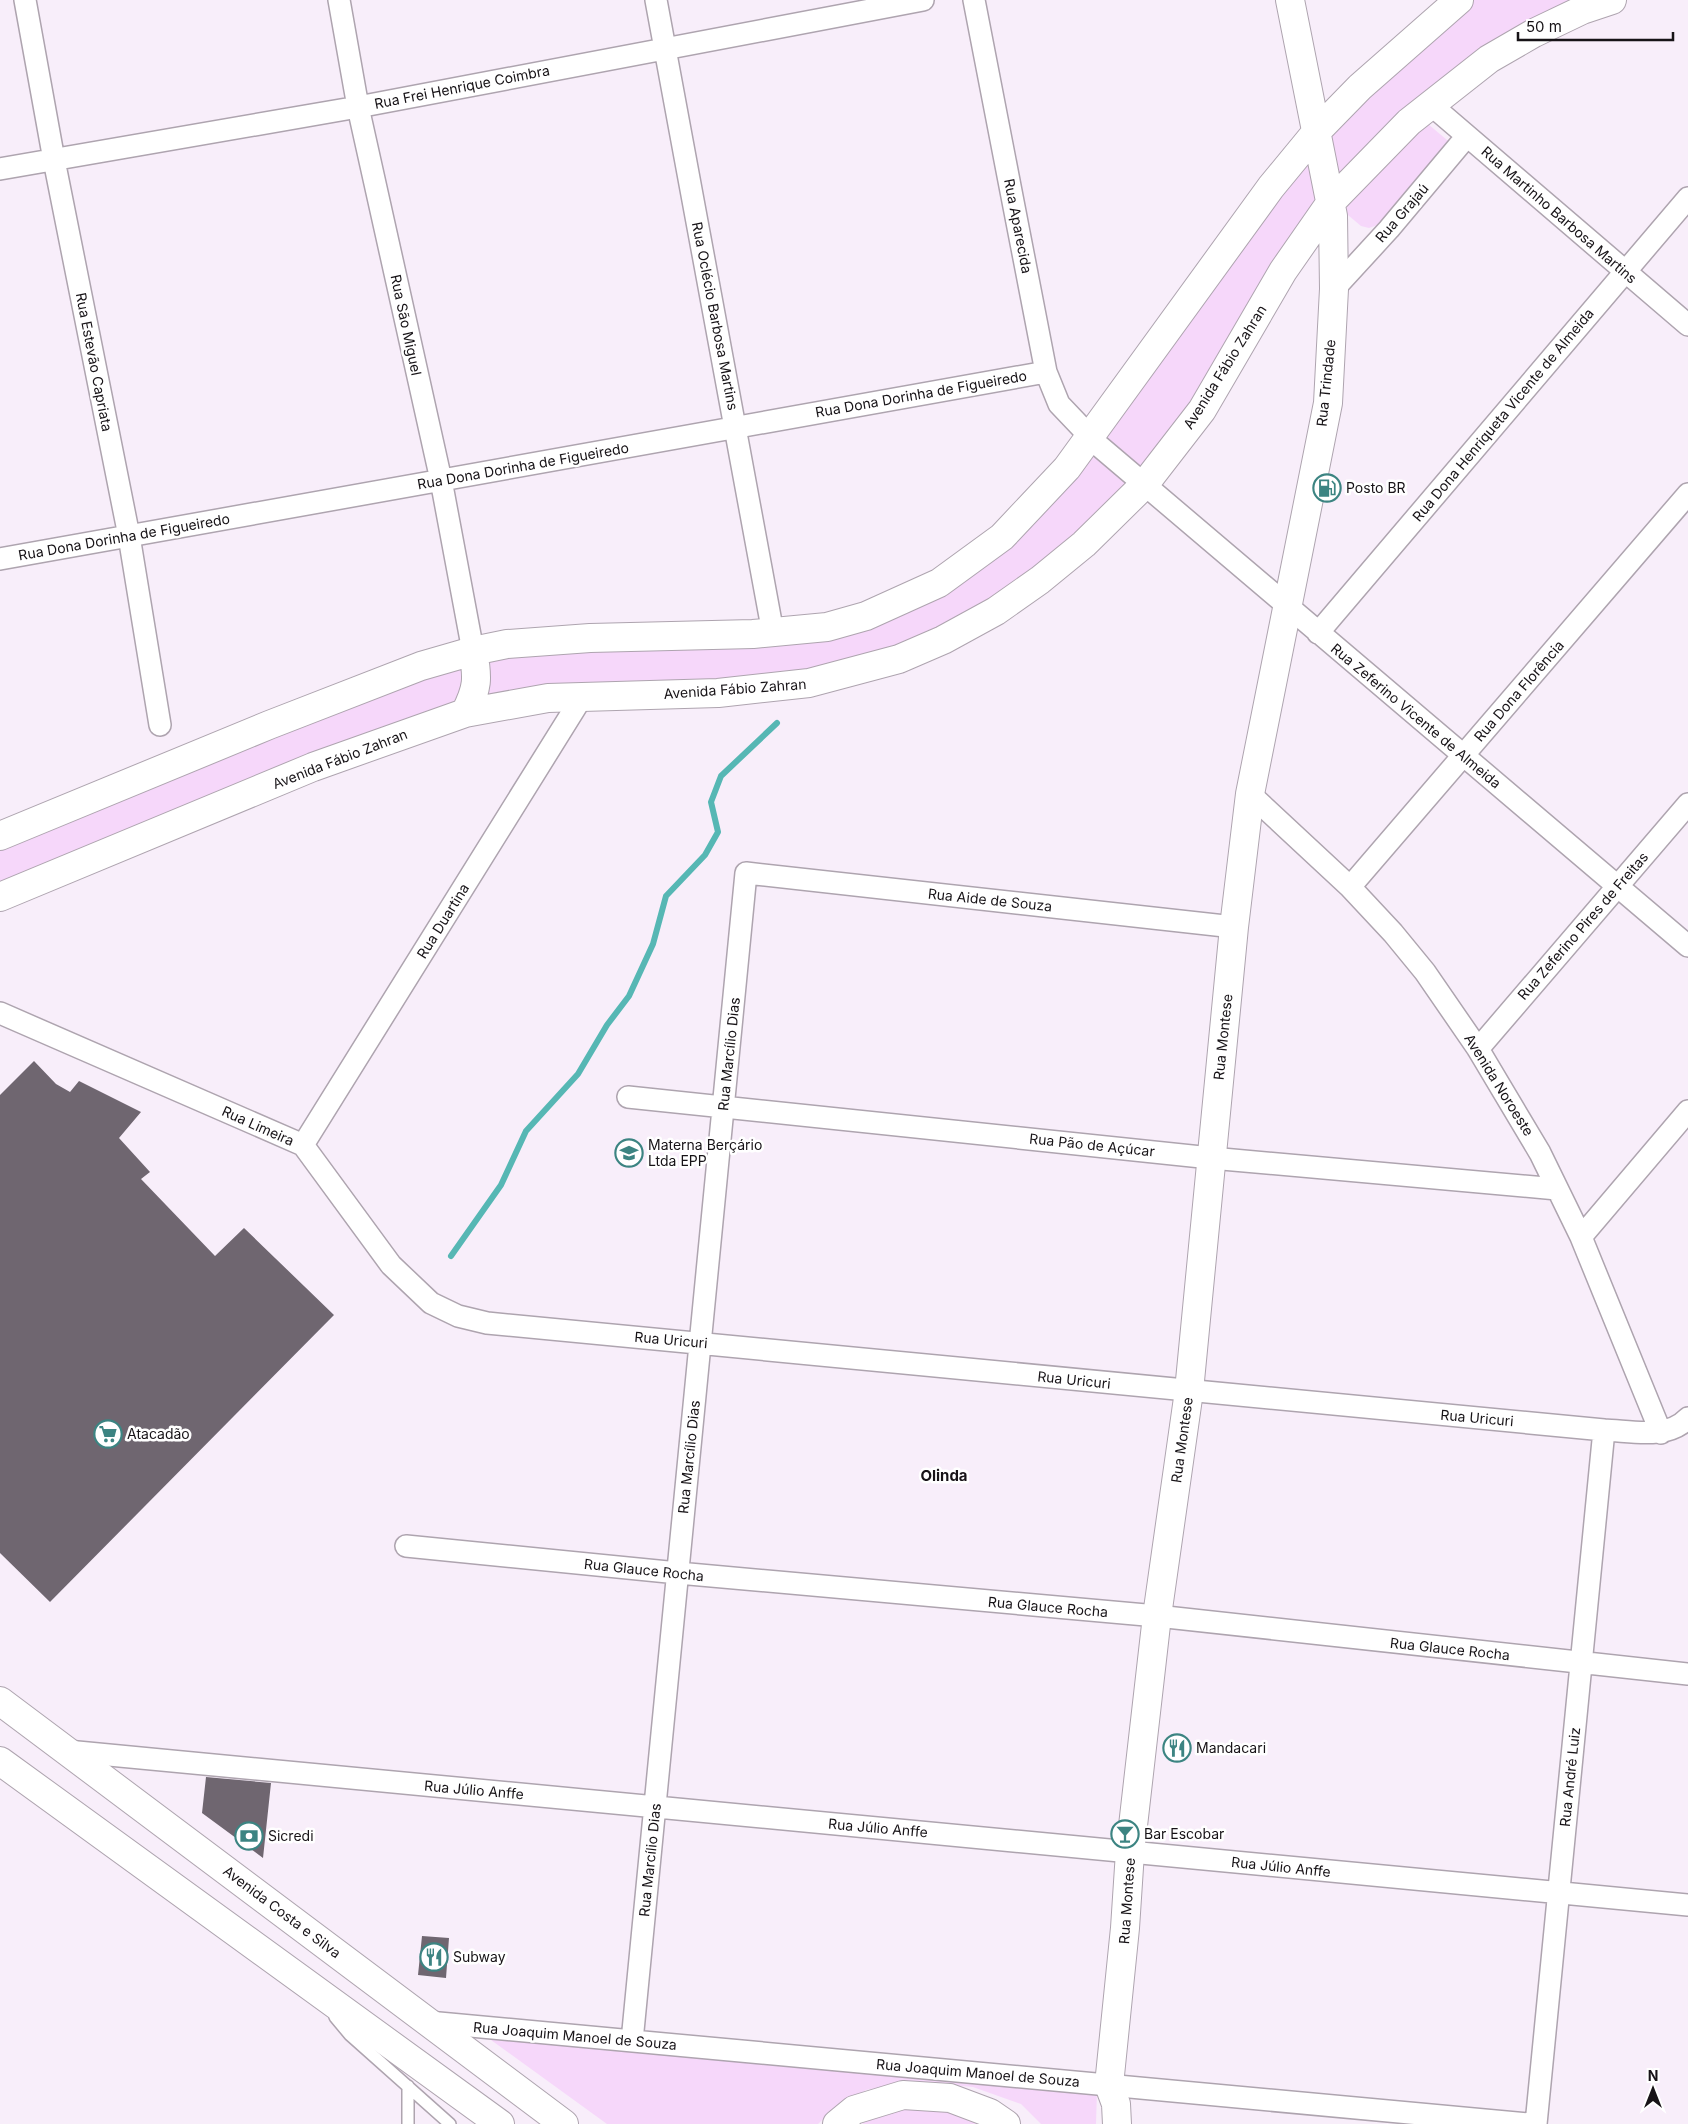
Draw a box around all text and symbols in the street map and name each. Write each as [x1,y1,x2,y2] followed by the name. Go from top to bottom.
[1518,10,1673,42] scale bar
[1526,17,1562,36] text: 50 m
[373,61,551,112] street label: Rua Frei Henrique Coimbra
[1478,143,1640,287] street label: Rua Martinho Barbosa Martins
[1001,177,1036,275] street label: Rua Aparecida
[1372,180,1432,245] street label: Rua Grajaú
[689,220,742,411] street label: Rua Oclécio Barbosa Martins
[387,273,425,377] street label: Rua São Miguel
[73,291,116,433] street label: Rua Estevão Capriata
[1179,302,1270,432] street label: Avenida Fábio Zahran
[1408,305,1597,525] street label: Rua Dona Henriqueta Vicente de Almeida
[1312,338,1339,427] street label: Rua Trindade
[814,367,1028,420] street label: Rua Dona Dorinha de Figueiredo
[416,439,630,492] street label: Rua Dona Dorinha de Figueiredo
[1312,473,1342,503] fuel station icon: Posto BR
[1346,479,1406,496] place label: Posto BR
[17,510,231,563] street label: Rua Dona Dorinha de Figueiredo
[1470,637,1567,745] street label: Rua Dona Florência
[1328,640,1505,792] street label: Rua Zeferino Vicente de Almeida
[663,675,807,702] street label: Avenida Fábio Zahran
[270,725,410,792] street label: Avenida Fábio Zahran
[1514,848,1651,1003] street label: Rua Zeferino Pires de Freitas
[413,880,472,961] street label: Rua Duartina
[927,885,1053,914] street label: Rua Aide de Souza
[1210,993,1235,1081] street label: Rua Montese
[714,996,743,1111] street label: Rua Marcílio Dias
[1461,1031,1538,1139] street label: Avenida Noroeste
[219,1102,297,1149] street label: Rua Limeira
[1028,1129,1156,1160] street label: Rua Pão de Açúcar
[648,1136,762,1169] place label: Materna Berçário Ltda EPP
[614,1138,644,1168] school or university icon: Materna Berçário Ltda EPP
[634,1328,708,1351] street label: Rua Uricuri
[1037,1367,1112,1392] street label: Rua Uricuri
[1167,1396,1196,1484] street label: Rua Montese
[674,1399,703,1514] street label: Rua Marcílio Dias
[1440,1406,1514,1429] street label: Rua Uricuri
[93,1419,123,1449] supermarket icon: Atacadão
[127,1425,190,1442] place label: Atacadão
[920,1466,968,1485] district label: Olinda
[583,1555,705,1584] street label: Rua Glauce Rocha
[987,1593,1109,1620] street label: Rua Glauce Rocha
[1389,1634,1511,1663] street label: Rua Glauce Rocha
[1556,1726,1583,1828] street label: Rua André Luiz
[1162,1733,1192,1763] restaurant icon: Mandacari
[1196,1739,1266,1756] place label: Mandacari
[424,1777,525,1802] street label: Rua Júlio Anffe
[635,1802,664,1917] street label: Rua Marcílio Dias
[828,1815,929,1840] street label: Rua Júlio Anffe
[1110,1819,1140,1849] bar icon: Bar Escobar
[234,1821,264,1851] bank icon: Sicredi
[1144,1825,1224,1842] place label: Bar Escobar
[268,1827,314,1844] place label: Sicredi
[1230,1853,1332,1880] street label: Rua Júlio Anffe
[1115,1857,1138,1945] street label: Rua Montese
[220,1862,344,1961] street label: Avenida Costa e Silva
[419,1942,449,1972] restaurant icon: Subway
[453,1948,506,1965] place label: Subway
[472,2018,678,2053] street label: Rua Joaquim Manoel de Souza
[875,2055,1081,2090] street label: Rua Joaquim Manoel de Souza
[1628,2064,1678,2114] north arrow
[1648,2067,1658,2084] text: N

